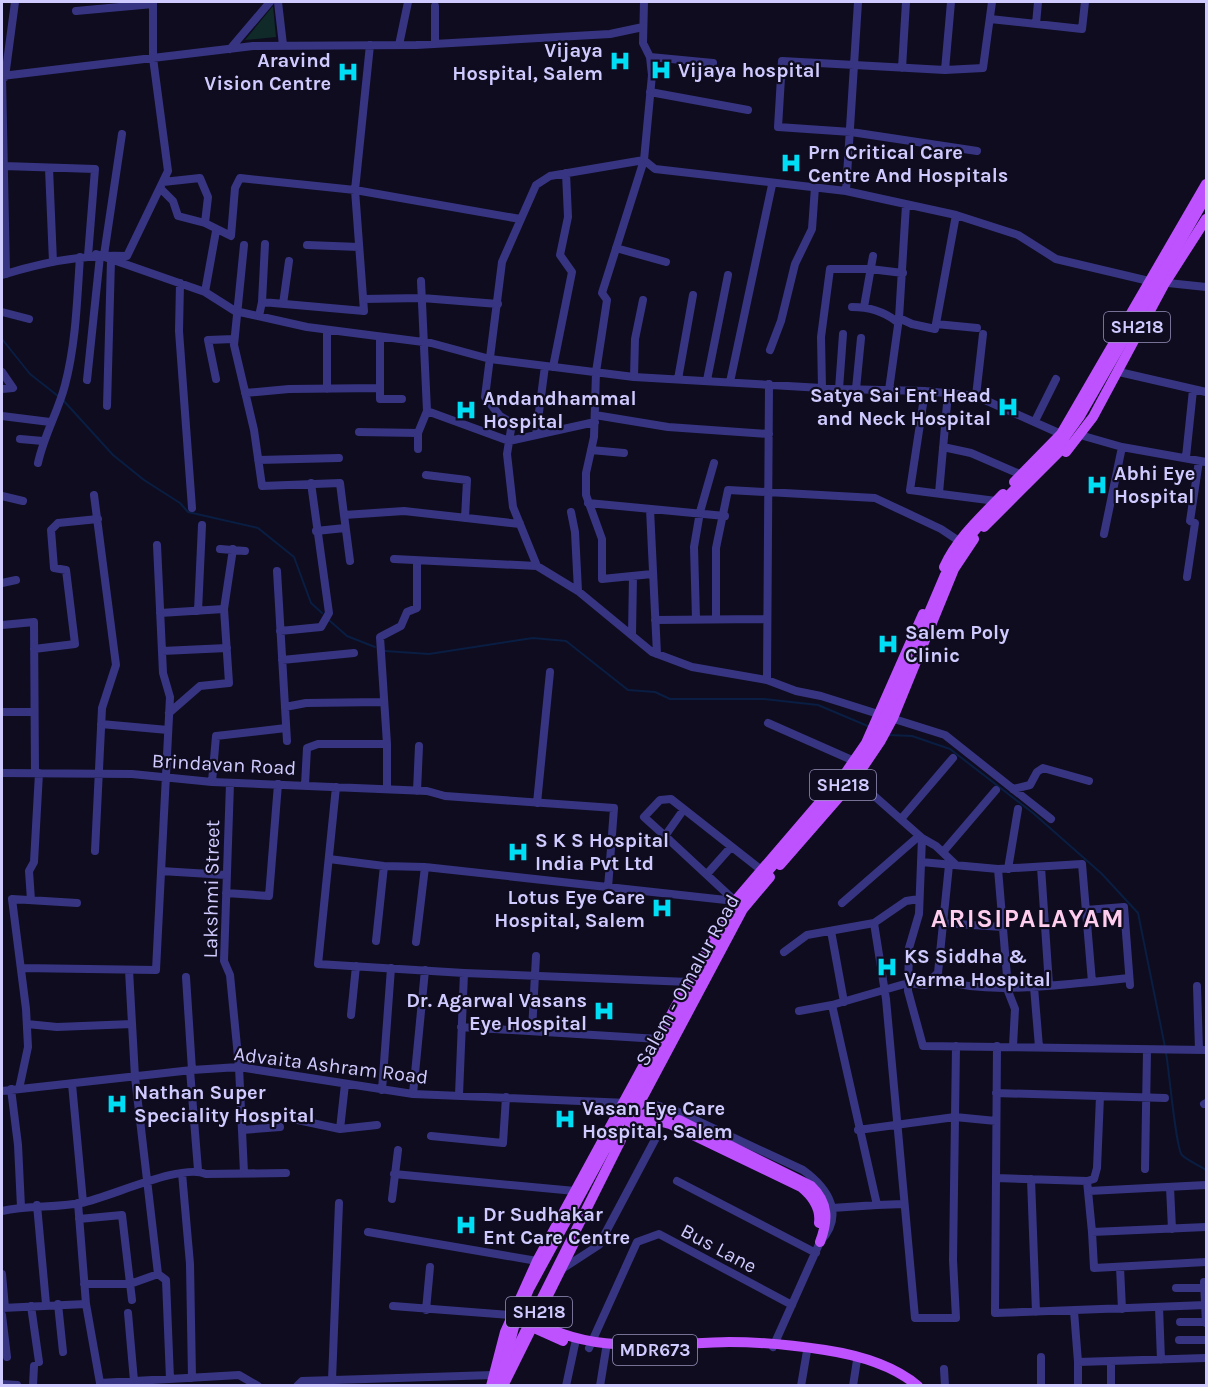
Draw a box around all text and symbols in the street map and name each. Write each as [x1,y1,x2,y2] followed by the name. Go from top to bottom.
[452,39,603,85] place label: Vijaya Hospital, Salem
[204,49,331,95] place label: Aravind Vision Centre
[608,49,632,73] hospital icon: Vijaya Hospital, Salem
[649,58,673,82] hospital icon: Vijaya hospital
[678,59,821,82] place label: Vijaya hospital
[336,60,360,84] hospital icon: Aravind Vision Centre
[808,141,1008,187] place label: Prn Critical Care Centre And Hospitals
[779,151,803,175] hospital icon: Prn Critical Care Centre And Hospitals
[1104,312,1170,342] road number: SH218
[810,384,991,430] place label: Satya Sai Ent Head and Neck Hospital
[483,387,637,433] place label: Andandhammal Hospital
[996,395,1020,419] hospital icon: Satya Sai Ent Head and Neck Hospital
[454,398,478,422] hospital icon: Andandhammal Hospital
[1114,462,1195,508] place label: Abhi Eye Hospital
[1085,473,1109,497] hospital icon: Abhi Eye Hospital
[905,621,1009,667] place label: Salem Poly Clinic
[876,632,900,656] hospital icon: Salem Poly Clinic
[151,749,297,780] street label: Brindavan Road
[810,770,876,800] road number: SH218
[199,819,224,958] street label: Lakshmi Street
[535,829,669,875] place label: S K S Hospital India Pvt Ltd
[506,840,530,864] hospital icon: S K S Hospital India Pvt Ltd
[494,886,645,932] place label: Lotus Eye Care Hospital, Salem
[631,890,744,1070] street label: Salem - Omalur Road
[650,896,674,920] hospital icon: Lotus Eye Care Hospital, Salem
[931,903,1125,934] district label: ARISIPALAYAM
[904,945,1051,991] place label: KS Siddha & Varma Hospital
[875,955,899,979] hospital icon: KS Siddha & Varma Hospital
[406,989,587,1035] place label: Dr. Agarwal Vasans Eye Hospital
[592,999,616,1023] hospital icon: Dr. Agarwal Vasans Eye Hospital
[233,1042,429,1089] street label: Advaita Ashram Road
[134,1081,315,1127] place label: Nathan Super Speciality Hospital
[105,1092,129,1116] hospital icon: Nathan Super Speciality Hospital
[582,1097,733,1143] place label: Vasan Eye Care Hospital, Salem
[553,1107,577,1131] hospital icon: Vasan Eye Care Hospital, Salem
[483,1203,630,1249] place label: Dr Sudhakar Ent Care Centre
[454,1213,478,1237] hospital icon: Dr Sudhakar Ent Care Centre
[677,1219,761,1278] street label: Bus Lane
[506,1297,572,1327] road number: SH218
[613,1335,697,1365] road number: MDR673

